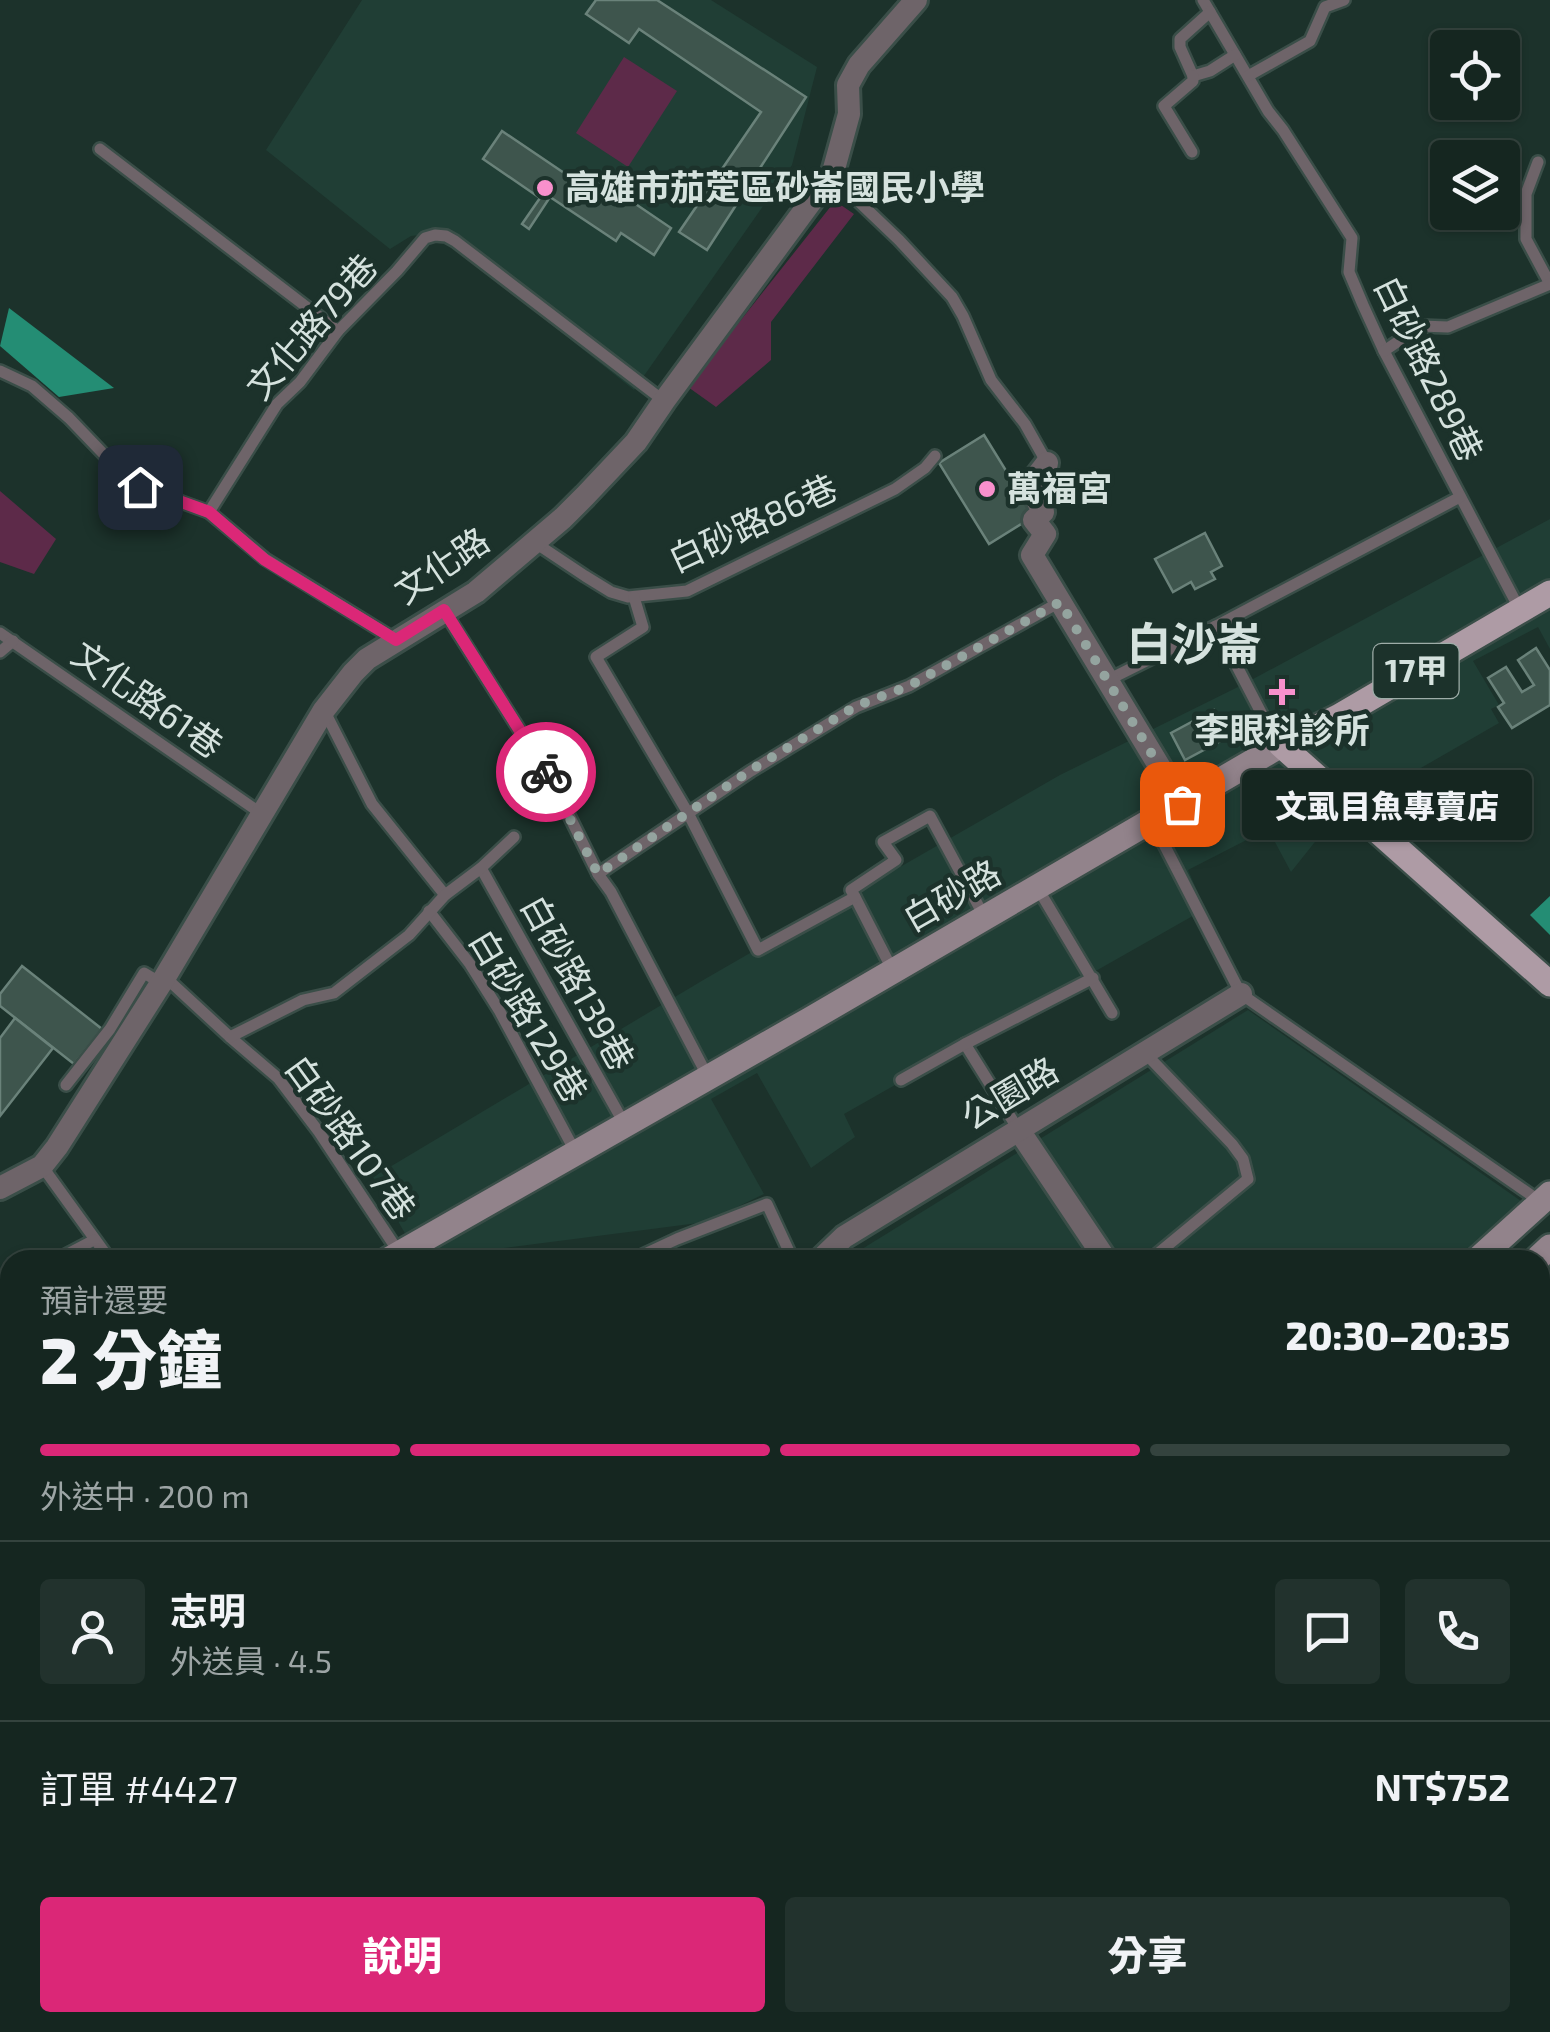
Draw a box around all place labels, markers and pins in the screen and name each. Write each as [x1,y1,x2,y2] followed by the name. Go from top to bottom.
[565,165,985,207] place label: 高雄市茄萣區砂崙國民小學
[534,177,556,199] marker: 高雄市茄萣區砂崙國民小學
[98,445,183,530] pin
[1007,466,1112,508] place label: 萬福宮
[976,478,998,500] marker: 萬福宮
[1269,679,1295,705] marker: 李眼科診所
[1194,708,1370,750] place label: 李眼科診所
[1140,762,1225,847] pin
[1242,769,1532,839] callout: 文虱目魚專賣店

